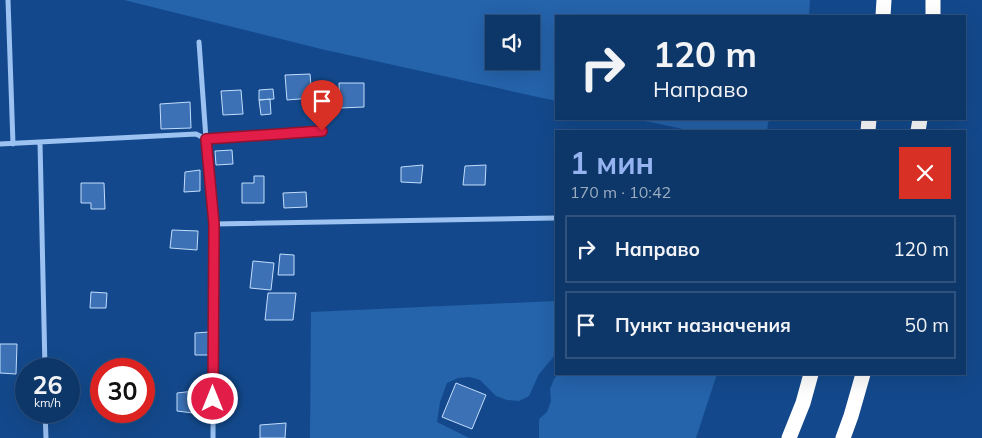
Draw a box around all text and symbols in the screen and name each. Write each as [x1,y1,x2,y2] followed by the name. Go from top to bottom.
[485,15,540,70] map controls
[485,15,540,70] button: sound
[653,32,757,76] text: 120 m
[570,35,635,100] icon: right
[653,75,748,103] text: Направо
[301,80,343,131] pin
[308,87,336,115] icon: arrive
[570,144,654,182] text: 1 мин
[899,147,951,199] button: close
[570,182,671,202] text: 170 m · 10:42
[572,235,600,263] icon: right
[615,237,700,261] text: Направо
[893,237,949,261] text: 120 m
[572,311,600,339] icon: arrive
[615,313,791,337] text: Пункт назначения
[905,313,949,337] text: 50 m
[90,358,155,423] speed limit sign: 30
[32,369,63,400] text: 26
[186,372,238,424] position arrow
[34,395,61,410] text: km/h

